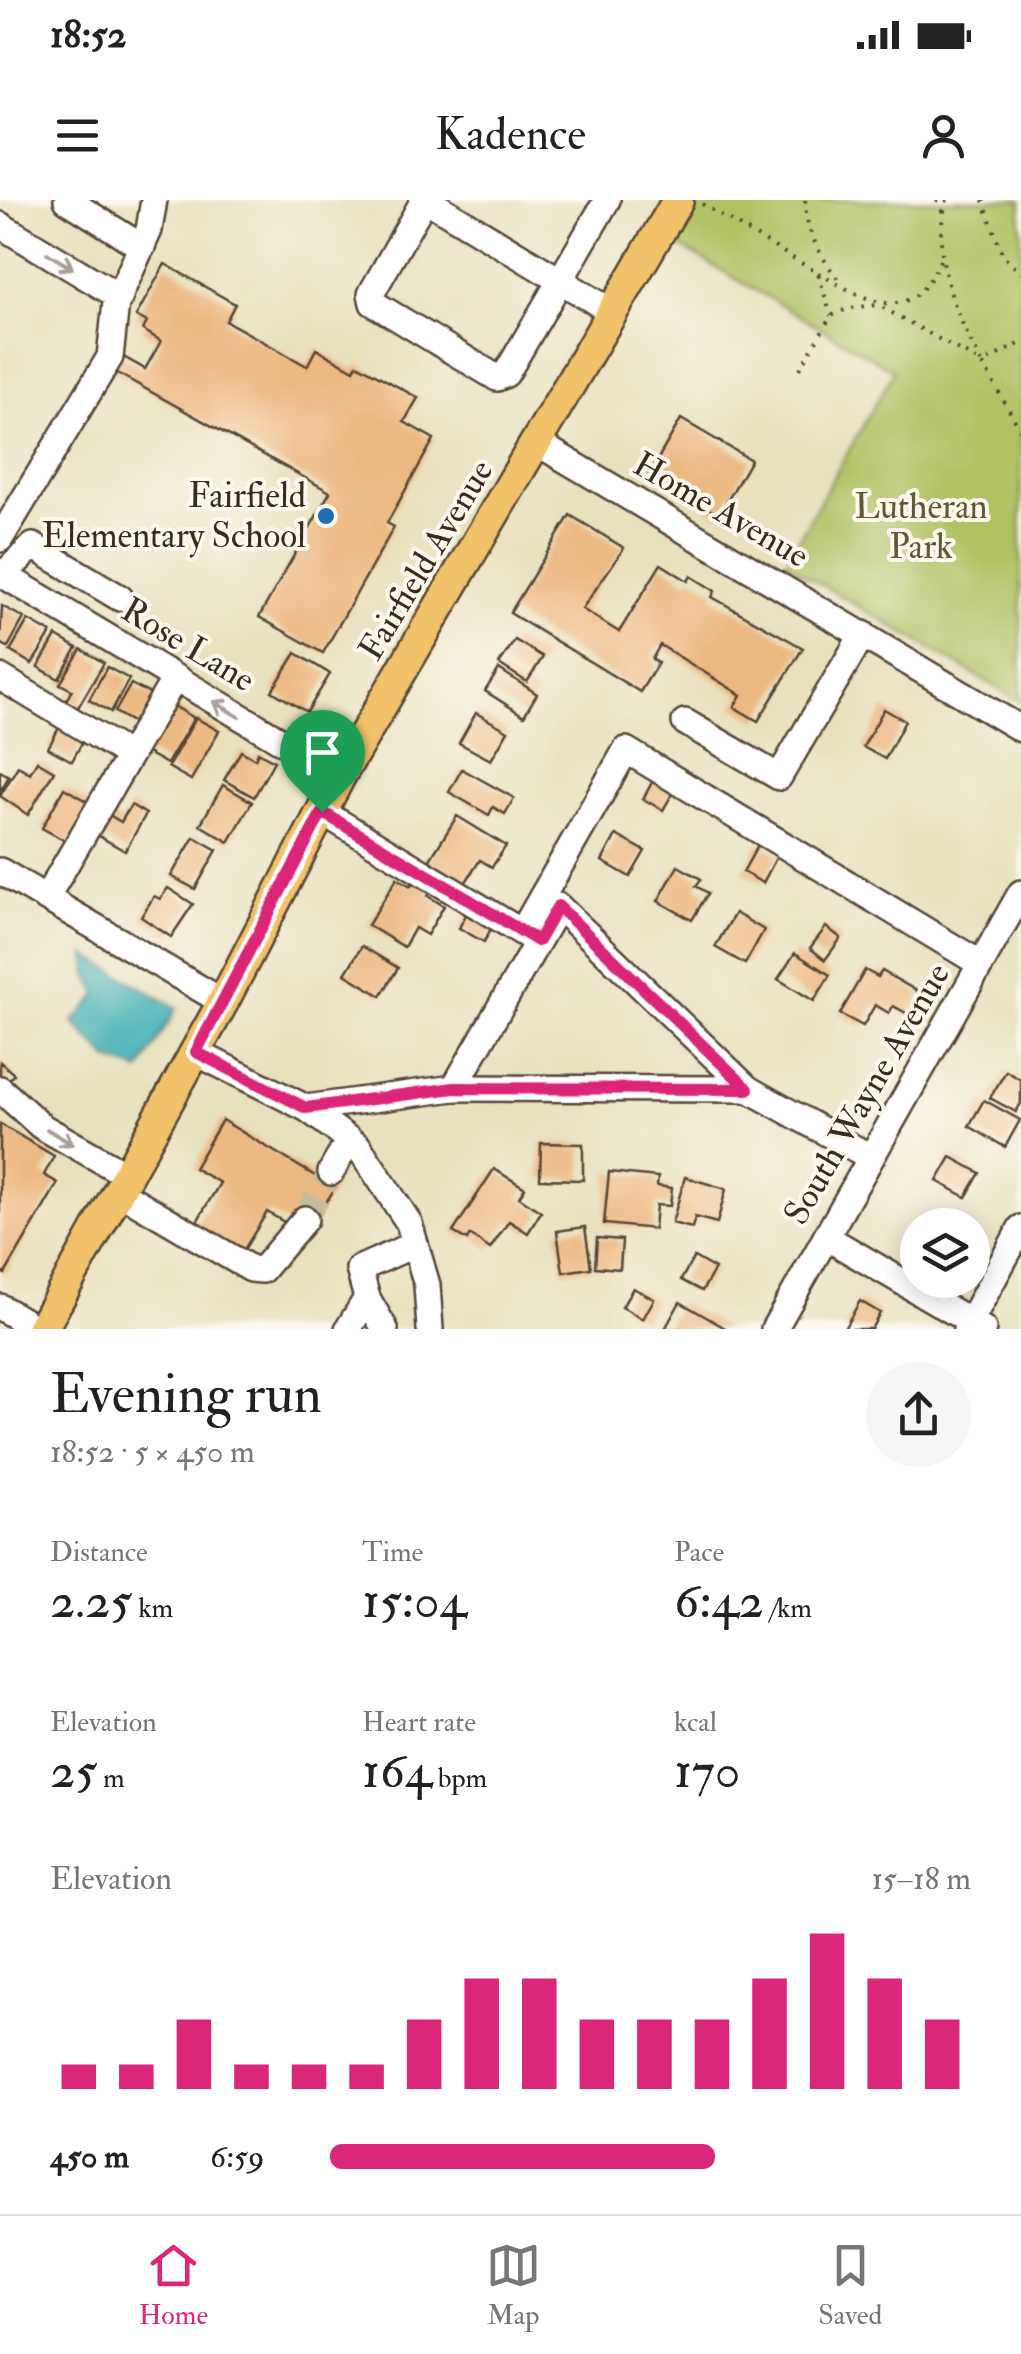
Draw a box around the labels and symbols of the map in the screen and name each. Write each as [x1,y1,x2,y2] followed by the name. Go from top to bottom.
[45,251,74,271] one-way arrow
[625,442,817,578] street label: Home Avenue
[349,452,503,668] street label: Fairfield Avenue
[42,474,306,558] place label: Fairfield Elementary School
[854,485,988,569] park label: Lutheran Park
[315,505,337,527] marker: Fairfield Elementary School
[113,588,263,702] street label: Rose Lane
[212,699,241,719] one-way arrow
[280,710,365,813] pin
[774,955,960,1233] street label: South Wayne Avenue
[45,1127,74,1147] one-way arrow

